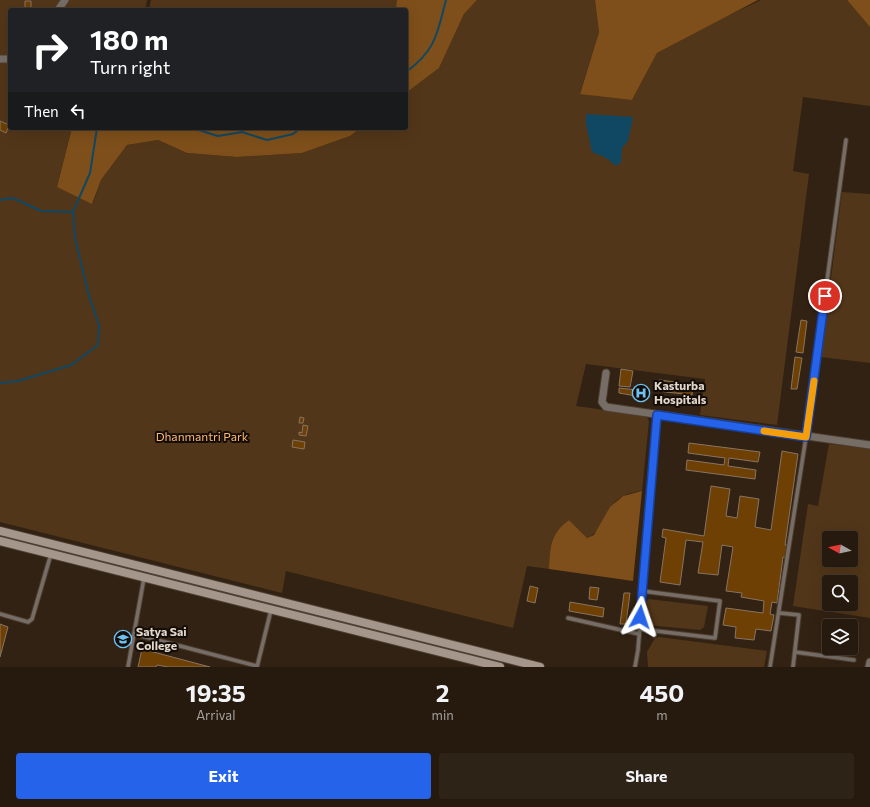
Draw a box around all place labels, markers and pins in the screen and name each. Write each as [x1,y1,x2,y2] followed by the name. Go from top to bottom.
[808,279,842,313] pin
[654,378,707,406] place label: Kasturba Hospitals
[631,383,651,403] hospital icon: Kasturba Hospitals
[136,624,187,652] place label: Satya Sai College
[113,629,133,649] school or university icon: Satya Sai College

